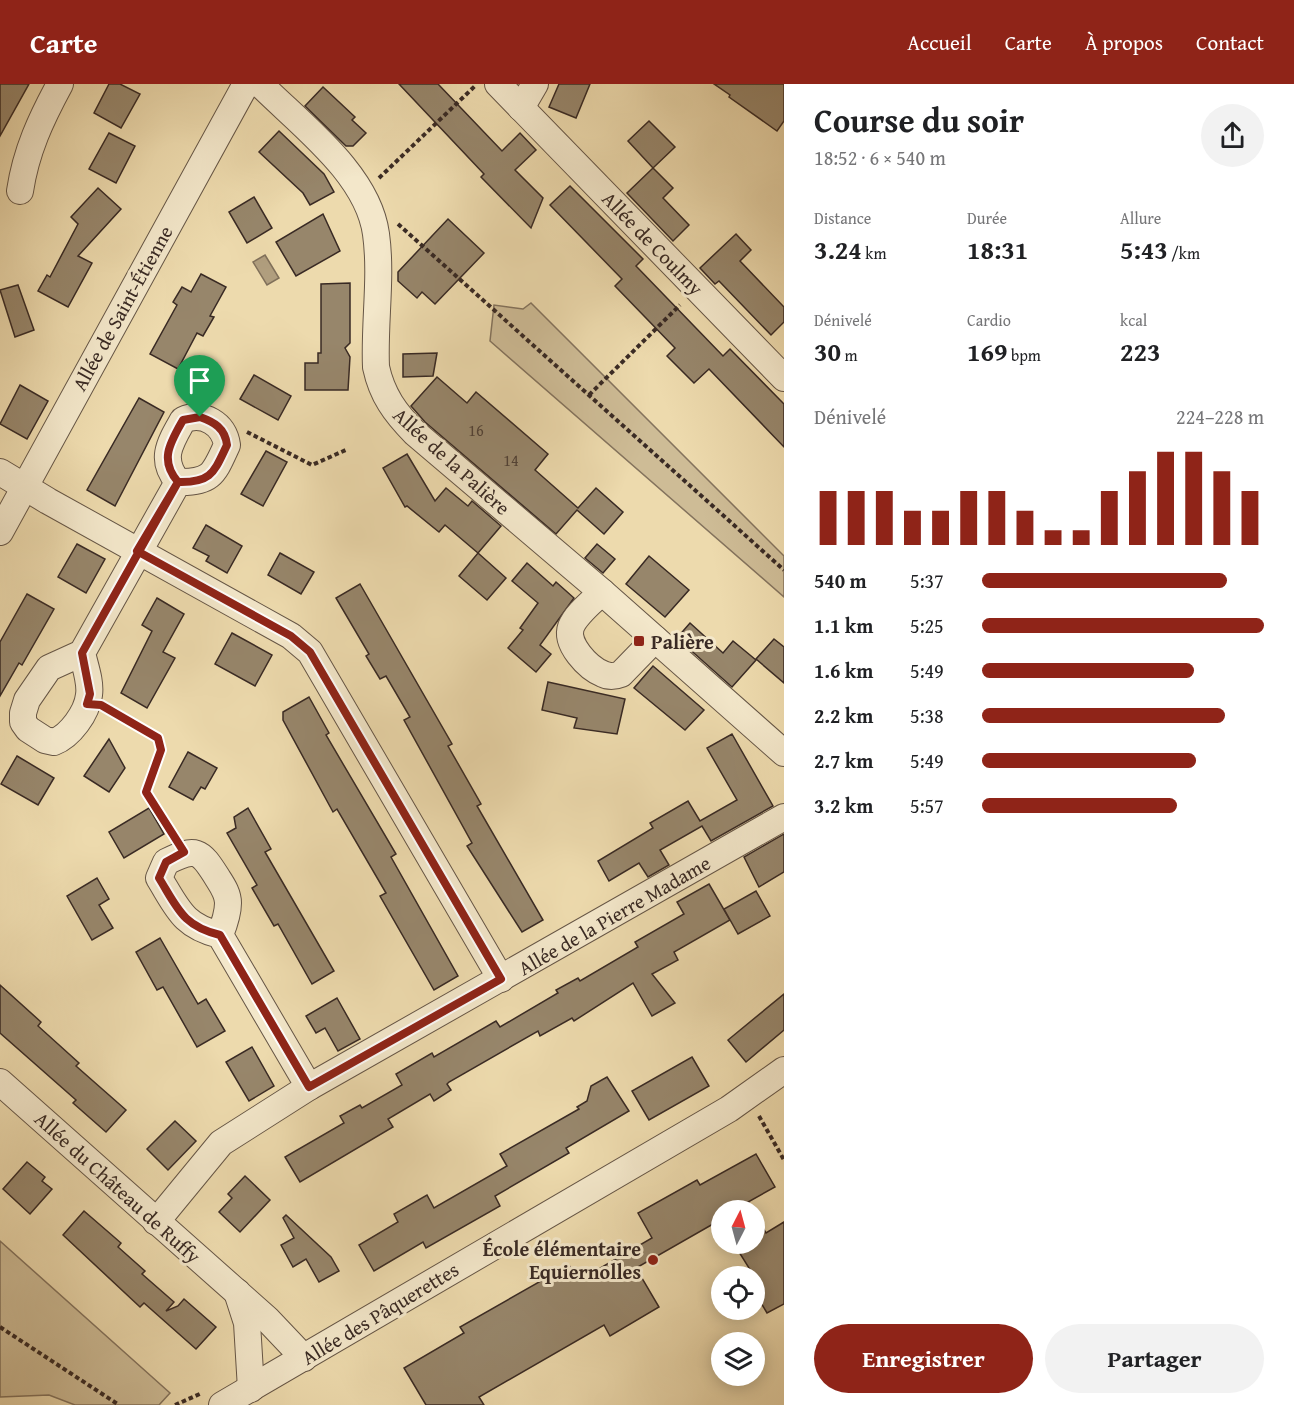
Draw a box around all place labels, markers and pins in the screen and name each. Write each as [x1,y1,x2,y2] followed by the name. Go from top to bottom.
[174,355,225,417] pin
[651,627,714,656] place label: Palière
[632,634,646,648] marker: Palière
[483,1234,641,1286] place label: École élémentaire Equiernolles
[646,1253,660,1267] marker: École élémentaire Equiernolles

